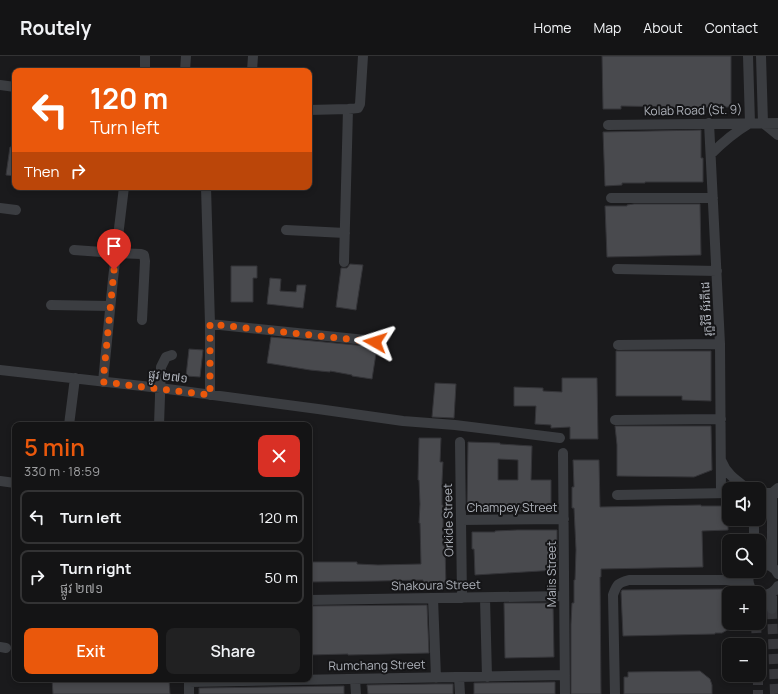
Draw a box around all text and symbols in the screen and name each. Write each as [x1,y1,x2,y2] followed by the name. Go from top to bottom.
[20,15,91,41] text: Routely
[534,18,571,37] text: Home
[593,18,621,37] text: Map
[643,18,683,37] text: About
[705,18,758,37] text: Contact
[90,79,168,117] text: 120 m
[24,84,76,136] icon: left
[644,101,742,119] street label: Kolab Road (St. 9)
[90,115,160,139] text: Turn left
[67,160,89,182] icon: right
[24,161,59,182] text: Then
[97,229,131,270] pin
[103,235,125,257] icon: arrive
[696,281,716,337] street label: រុក្ខវិថី អ័រគីដេ
[354,321,396,363] position arrow
[147,365,189,389] street label: ផ្លូវ ២៧១
[24,430,85,463] text: 5 min
[258,435,300,477] button: close
[24,462,100,480] text: 330 m · 18:59
[722,482,766,682] map controls
[722,482,766,526] button: sound
[439,483,457,557] street label: Orkide Street
[467,499,557,516] street label: Champey Street
[26,506,48,528] icon: left
[60,507,122,528] text: Turn left
[259,507,298,528] text: 120 m
[722,534,766,578] button: search
[543,541,560,607] street label: Malis Street
[60,558,131,579] text: Turn right
[26,566,48,588] icon: right
[264,567,298,588] text: 50 m
[391,576,481,594] street label: Shakoura Street
[60,579,103,597] text: ផ្លូវ ២៧១
[722,586,766,630] button: +
[24,628,158,674] button: Exit
[166,628,300,674] button: Share
[722,638,766,682] button: −
[328,656,426,674] street label: Rumchang Street

